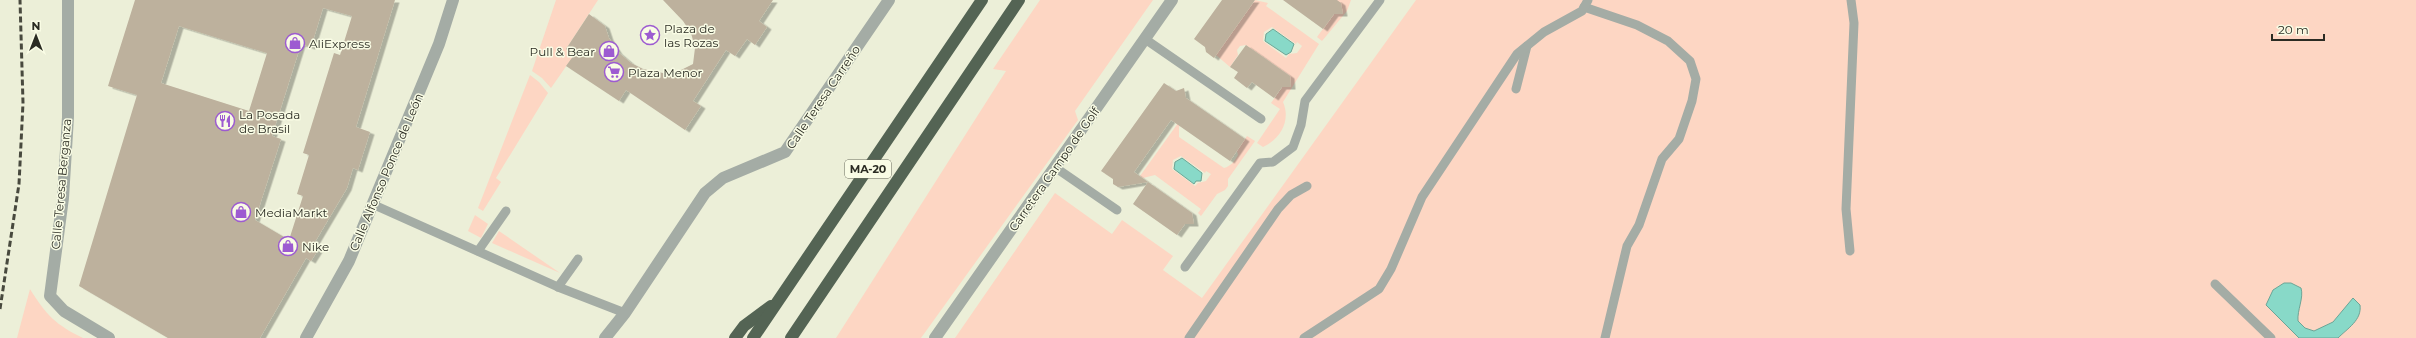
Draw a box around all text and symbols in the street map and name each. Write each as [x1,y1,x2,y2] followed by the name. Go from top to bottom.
[16,16,56,56] north arrow
[2272,16,2324,42] scale bar
[32,19,40,33] text: N
[664,21,719,50] place label: Plaza de las Rozas
[2278,22,2309,37] text: 20 m
[639,24,661,46] place icon: Plaza de las Rozas
[284,32,306,54] shop icon: AliExpress
[309,36,370,51] place label: AliExpress
[598,40,620,62] shop icon: Pull & Bear
[783,42,863,152] street label: Calle Teresa Carreño
[530,44,595,59] place label: Pull & Bear
[603,61,625,83] supermarket icon: Plaza Menor
[628,65,703,80] place label: Plaza Menor
[346,91,426,253] street label: Calle Alfonso Ponce de León
[1005,103,1103,234] street label: Carretera Campo de Golf
[239,107,300,136] place label: La Posada de Brasil
[214,110,236,132] restaurant icon: La Posada de Brasil
[48,118,74,250] street label: Calle Teresa Berganza
[845,160,891,178] road number: MA-20
[230,201,252,223] shop icon: MediaMarkt
[255,205,328,220] place label: MediaMarkt
[277,235,299,257] shop icon: Nike
[302,239,329,254] place label: Nike

